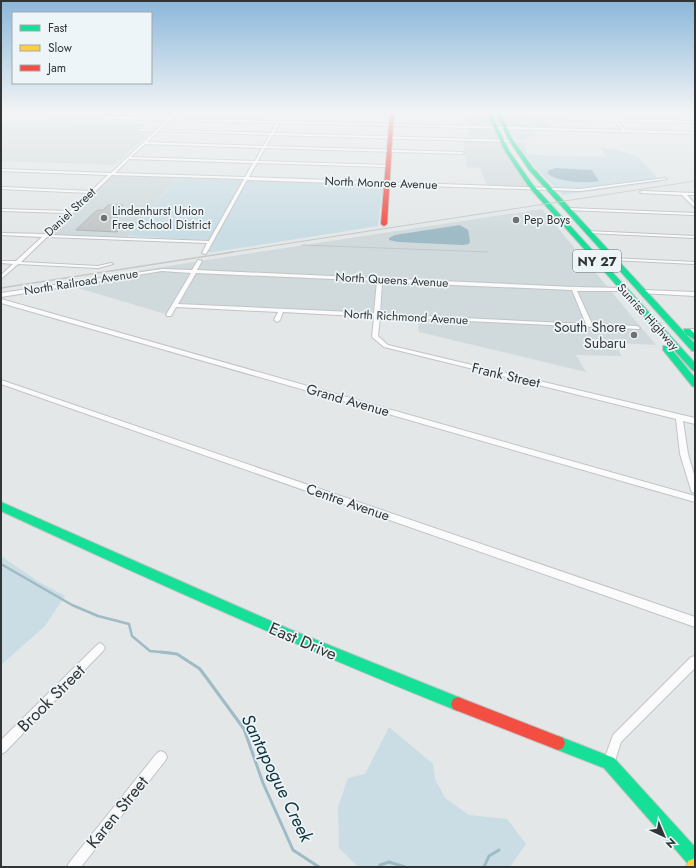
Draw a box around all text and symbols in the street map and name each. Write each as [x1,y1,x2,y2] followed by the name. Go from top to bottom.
[12,12,152,84] legend
[48,19,67,37] text: Fast
[48,39,73,57] text: Slow
[46,59,66,77] text: Jam
[324,172,438,194] street label: North Monroe Avenue
[40,183,100,241] street label: Daniel Street
[112,202,211,234] place label: Lindenhurst Union Free School District
[524,211,570,229] place label: Pep Boys
[99,213,109,223] marker: Lindenhurst Union Free School District
[511,215,521,225] marker: Pep Boys
[573,250,621,272] road number: NY 27
[23,264,139,300] street label: North Railroad Avenue
[335,268,449,292] street label: North Queens Avenue
[613,279,684,355] street label: Sunrise Highway
[343,305,469,329] street label: North Richmond Avenue
[554,317,626,353] place label: South Shore Subaru
[629,330,639,340] marker: South Shore Subaru
[470,357,543,393] street label: Frank Street
[304,379,392,421] street label: Grand Avenue
[304,478,392,526] street label: Centre Avenue
[265,616,341,666] street label: East Drive
[12,659,90,737] street label: Brook Street
[235,710,320,847] water label: Santapogue Creek
[80,771,154,853] street label: Karen Street
[644,816,684,856] north arrow
[662,834,680,852] text: N

